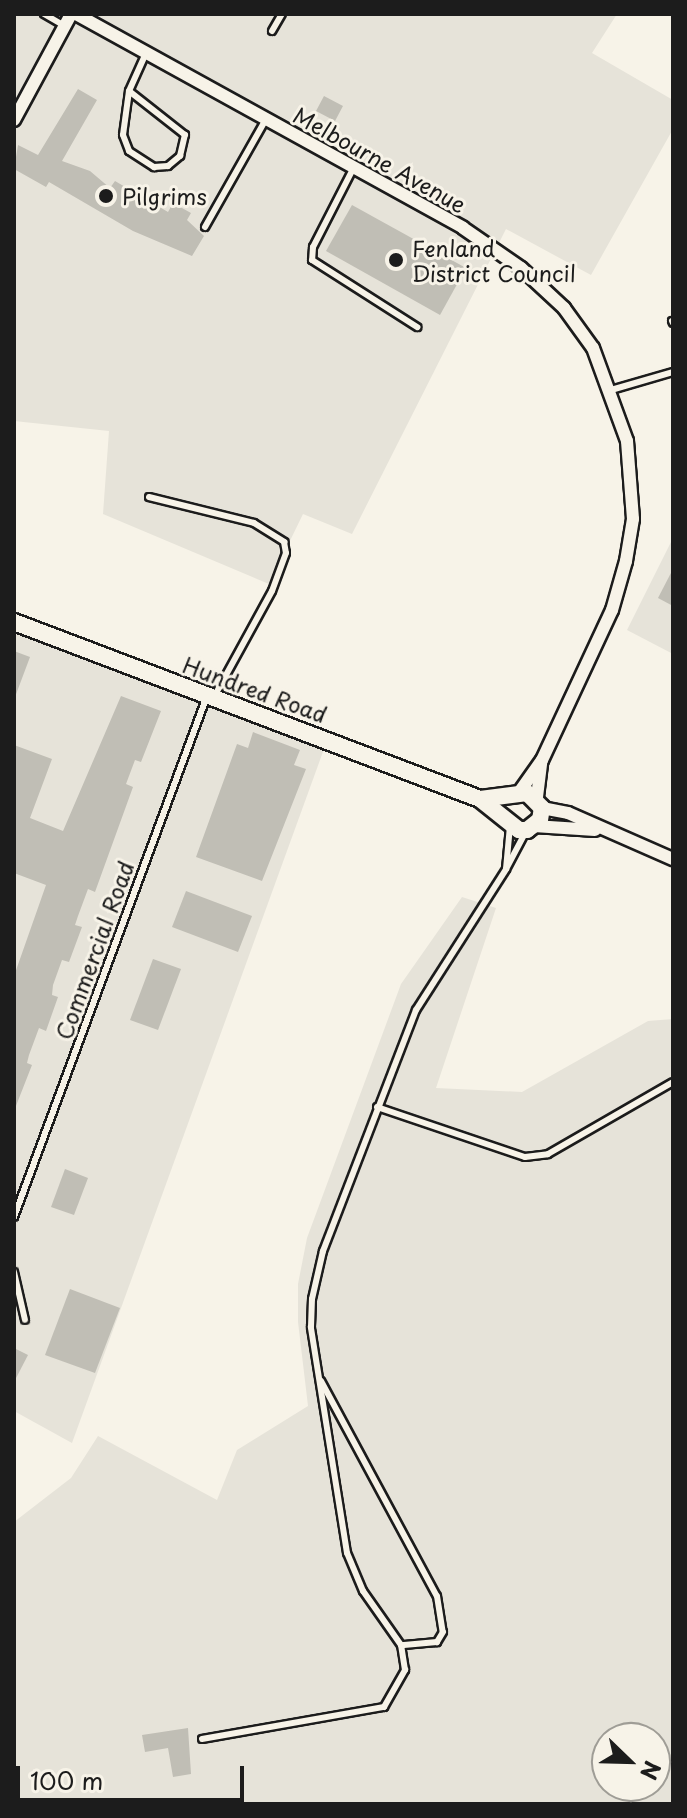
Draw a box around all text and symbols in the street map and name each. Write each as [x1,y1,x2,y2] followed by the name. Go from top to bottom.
[289,100,471,218] street label: Melbourne Avenue
[122,183,207,209] place label: Pilgrims
[97,187,115,205] marker: Pilgrims
[412,234,577,286] place label: Fenland District Council
[387,251,405,269] marker: Fenland District Council
[179,650,331,728] street label: Hundred Road
[49,857,139,1043] street label: Commercial Road
[591,1722,671,1802] north arrow
[20,1750,248,1800] scale bar
[633,1756,670,1785] text: N
[30,1762,103,1798] text: 100 m

